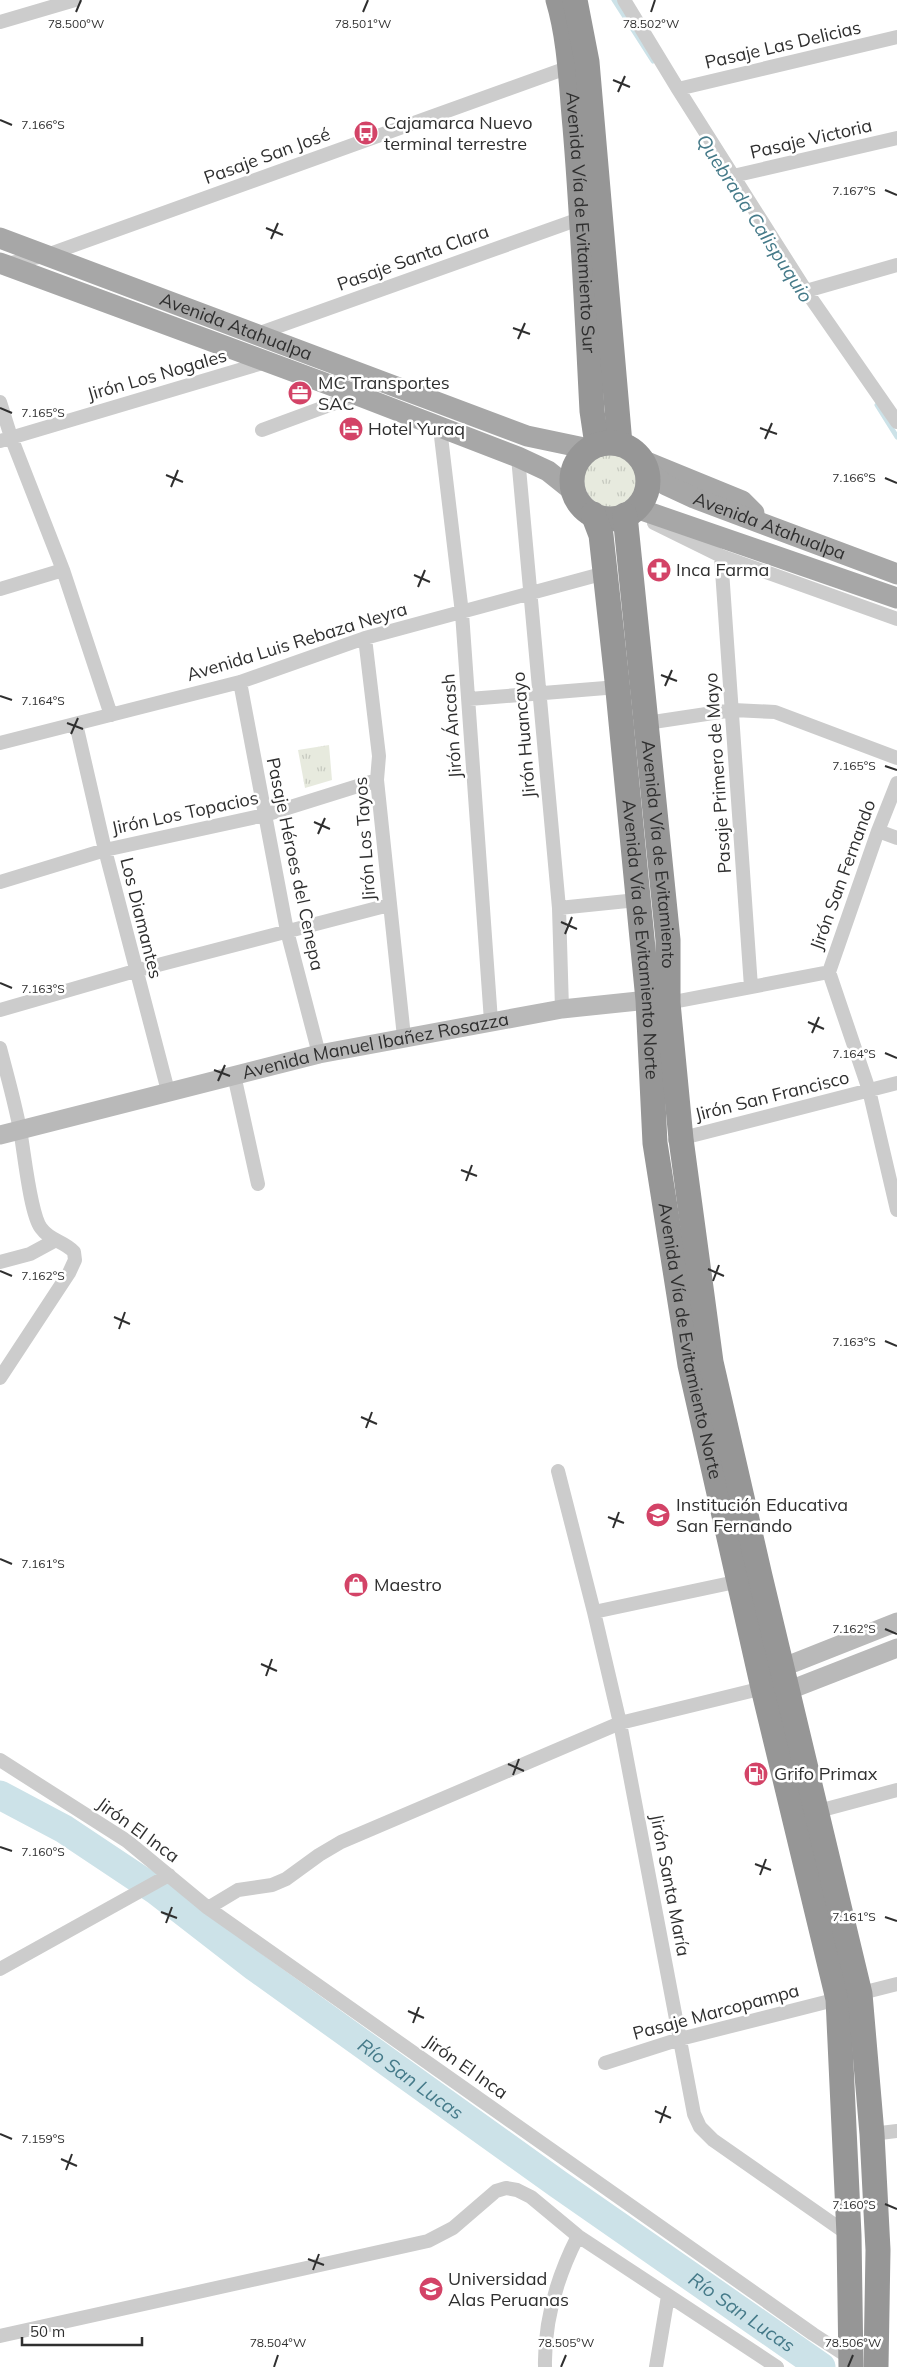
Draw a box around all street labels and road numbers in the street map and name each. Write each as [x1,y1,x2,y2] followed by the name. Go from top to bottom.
[703,15,863,74] street label: Pasaje Las Delicias
[561,91,601,354] street label: Avenida Vía de Evitamiento Sur
[748,113,874,164] street label: Pasaje Victoria
[201,122,333,189] street label: Pasaje San José
[334,219,492,296] street label: Pasaje Santa Clara
[157,287,315,365] street label: Avenida Atahualpa
[84,344,229,405] street label: Jirón Los Nogales
[690,487,849,565] street label: Avenida Atahualpa
[184,597,410,686] street label: Avenida Luis Rebaza Neyra
[507,671,540,799] street label: Jirón Huancayo
[699,672,736,874] street label: Pasaje Primero de Mayo
[436,673,467,779] street label: Jirón Áncash
[637,739,680,968] street label: Avenida Vía de Evitamiento
[262,755,329,973] street label: Pasaje Héroes del Cenepa
[349,776,380,902] street label: Jirón Los Tayos
[109,786,260,839] street label: Jirón Los Topacios
[805,796,880,953] street label: Jirón San Fernando
[618,799,664,1080] street label: Avenida Vía de Evitamiento Norte
[115,855,168,981] street label: Los Diamantes
[240,1007,510,1084] street label: Avenida Manuel Ibañez Rosazza
[692,1065,851,1126] street label: Jirón San Francisco
[654,1201,727,1481] street label: Avenida Vía de Evitamiento Norte
[92,1792,184,1867] street label: Jirón El Inca
[645,1812,696,1958] street label: Jirón Santa María
[630,1978,802,2045] street label: Pasaje Marcopampa
[420,2029,512,2104] street label: Jirón El Inca

